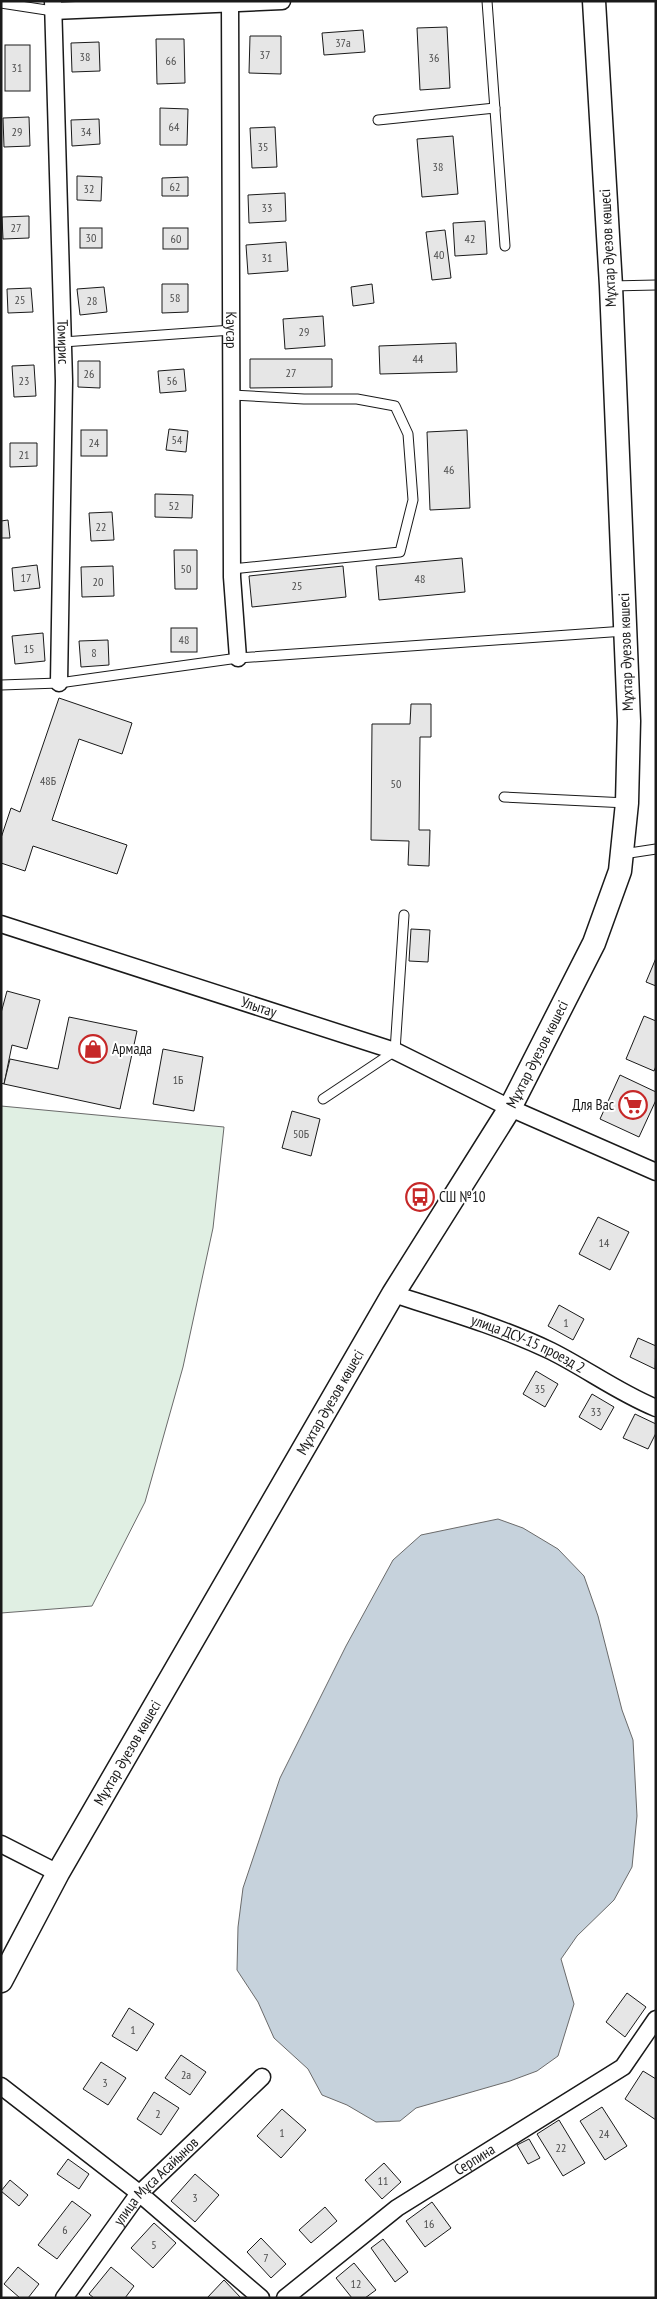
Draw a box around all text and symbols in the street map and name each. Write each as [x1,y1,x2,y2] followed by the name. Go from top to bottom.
[335,35,351,50] house number: 37а
[260,47,270,62] house number: 37
[80,49,90,64] house number: 38
[429,50,439,65] house number: 36
[166,53,176,68] house number: 66
[12,60,22,75] house number: 31
[169,119,180,134] house number: 64
[12,124,22,139] house number: 29
[81,124,92,139] house number: 34
[258,139,268,154] house number: 35
[433,159,443,174] house number: 38
[170,179,180,194] house number: 62
[84,181,94,196] house number: 32
[595,189,620,308] street label: Мұхтар Әуезов көшесі
[262,200,272,215] house number: 33
[11,220,21,235] house number: 27
[86,230,96,245] house number: 30
[171,231,181,246] house number: 60
[465,231,475,246] house number: 42
[434,247,444,262] house number: 40
[262,250,272,265] house number: 31
[170,290,180,305] house number: 58
[15,292,25,307] house number: 25
[87,293,97,308] house number: 28
[222,312,241,348] street label: Каусар
[53,319,74,365] street label: Томирис
[299,324,309,339] house number: 29
[413,351,424,366] house number: 44
[286,365,296,380] house number: 27
[84,366,94,381] house number: 26
[19,373,29,388] house number: 23
[167,373,177,388] house number: 56
[172,432,183,447] house number: 54
[89,435,100,450] house number: 24
[19,447,29,462] house number: 21
[444,462,454,477] house number: 46
[169,498,179,513] house number: 52
[96,519,106,534] house number: 22
[181,561,191,576] house number: 50
[21,570,31,585] house number: 17
[415,571,425,586] house number: 48
[93,574,103,589] house number: 20
[292,578,302,593] house number: 25
[614,593,637,711] street label: Мұхтар Әуезов көшесі
[179,632,189,647] house number: 48
[24,641,34,656] house number: 15
[91,645,97,660] house number: 8
[40,773,56,788] house number: 48Б
[391,776,401,791] house number: 50
[239,992,280,1021] street label: Улытау
[502,997,572,1111] street label: Мұхтар Әуезов көшесі
[78,1034,108,1064] shop icon: Армада
[112,1039,152,1058] place label: Армада
[173,1072,183,1087] house number: 1Б
[618,1090,648,1120] supermarket icon: Для Вас
[572,1095,615,1114] place label: Для Вас
[293,1126,309,1141] house number: 50Б
[405,1182,435,1212] bus stop icon: СШ №10
[439,1187,486,1206] place label: СШ №10
[599,1235,610,1250] house number: 14
[469,1310,589,1377] street label: улица ДСУ-15 проезд 2
[563,1315,569,1330] house number: 1
[292,1346,368,1458] street label: Мұхтар Әуезов көшесі
[535,1381,545,1396] house number: 35
[591,1404,601,1419] house number: 33
[89,1697,165,1808] street label: Мұхтар Әуезов көшесі
[130,2022,136,2037] house number: 1
[181,2067,191,2082] house number: 2а
[102,2075,108,2090] house number: 3
[155,2106,161,2121] house number: 2
[279,2125,285,2140] house number: 1
[599,2126,610,2141] house number: 24
[109,2133,202,2229] street label: улица Мұса Асайынов
[450,2139,498,2179] street label: Серпина
[556,2140,566,2155] house number: 22
[378,2173,388,2188] house number: 11
[192,2190,198,2205] house number: 3
[424,2216,434,2231] house number: 16
[62,2222,68,2237] house number: 6
[151,2237,157,2252] house number: 5
[263,2250,269,2265] house number: 7
[351,2276,361,2291] house number: 12

